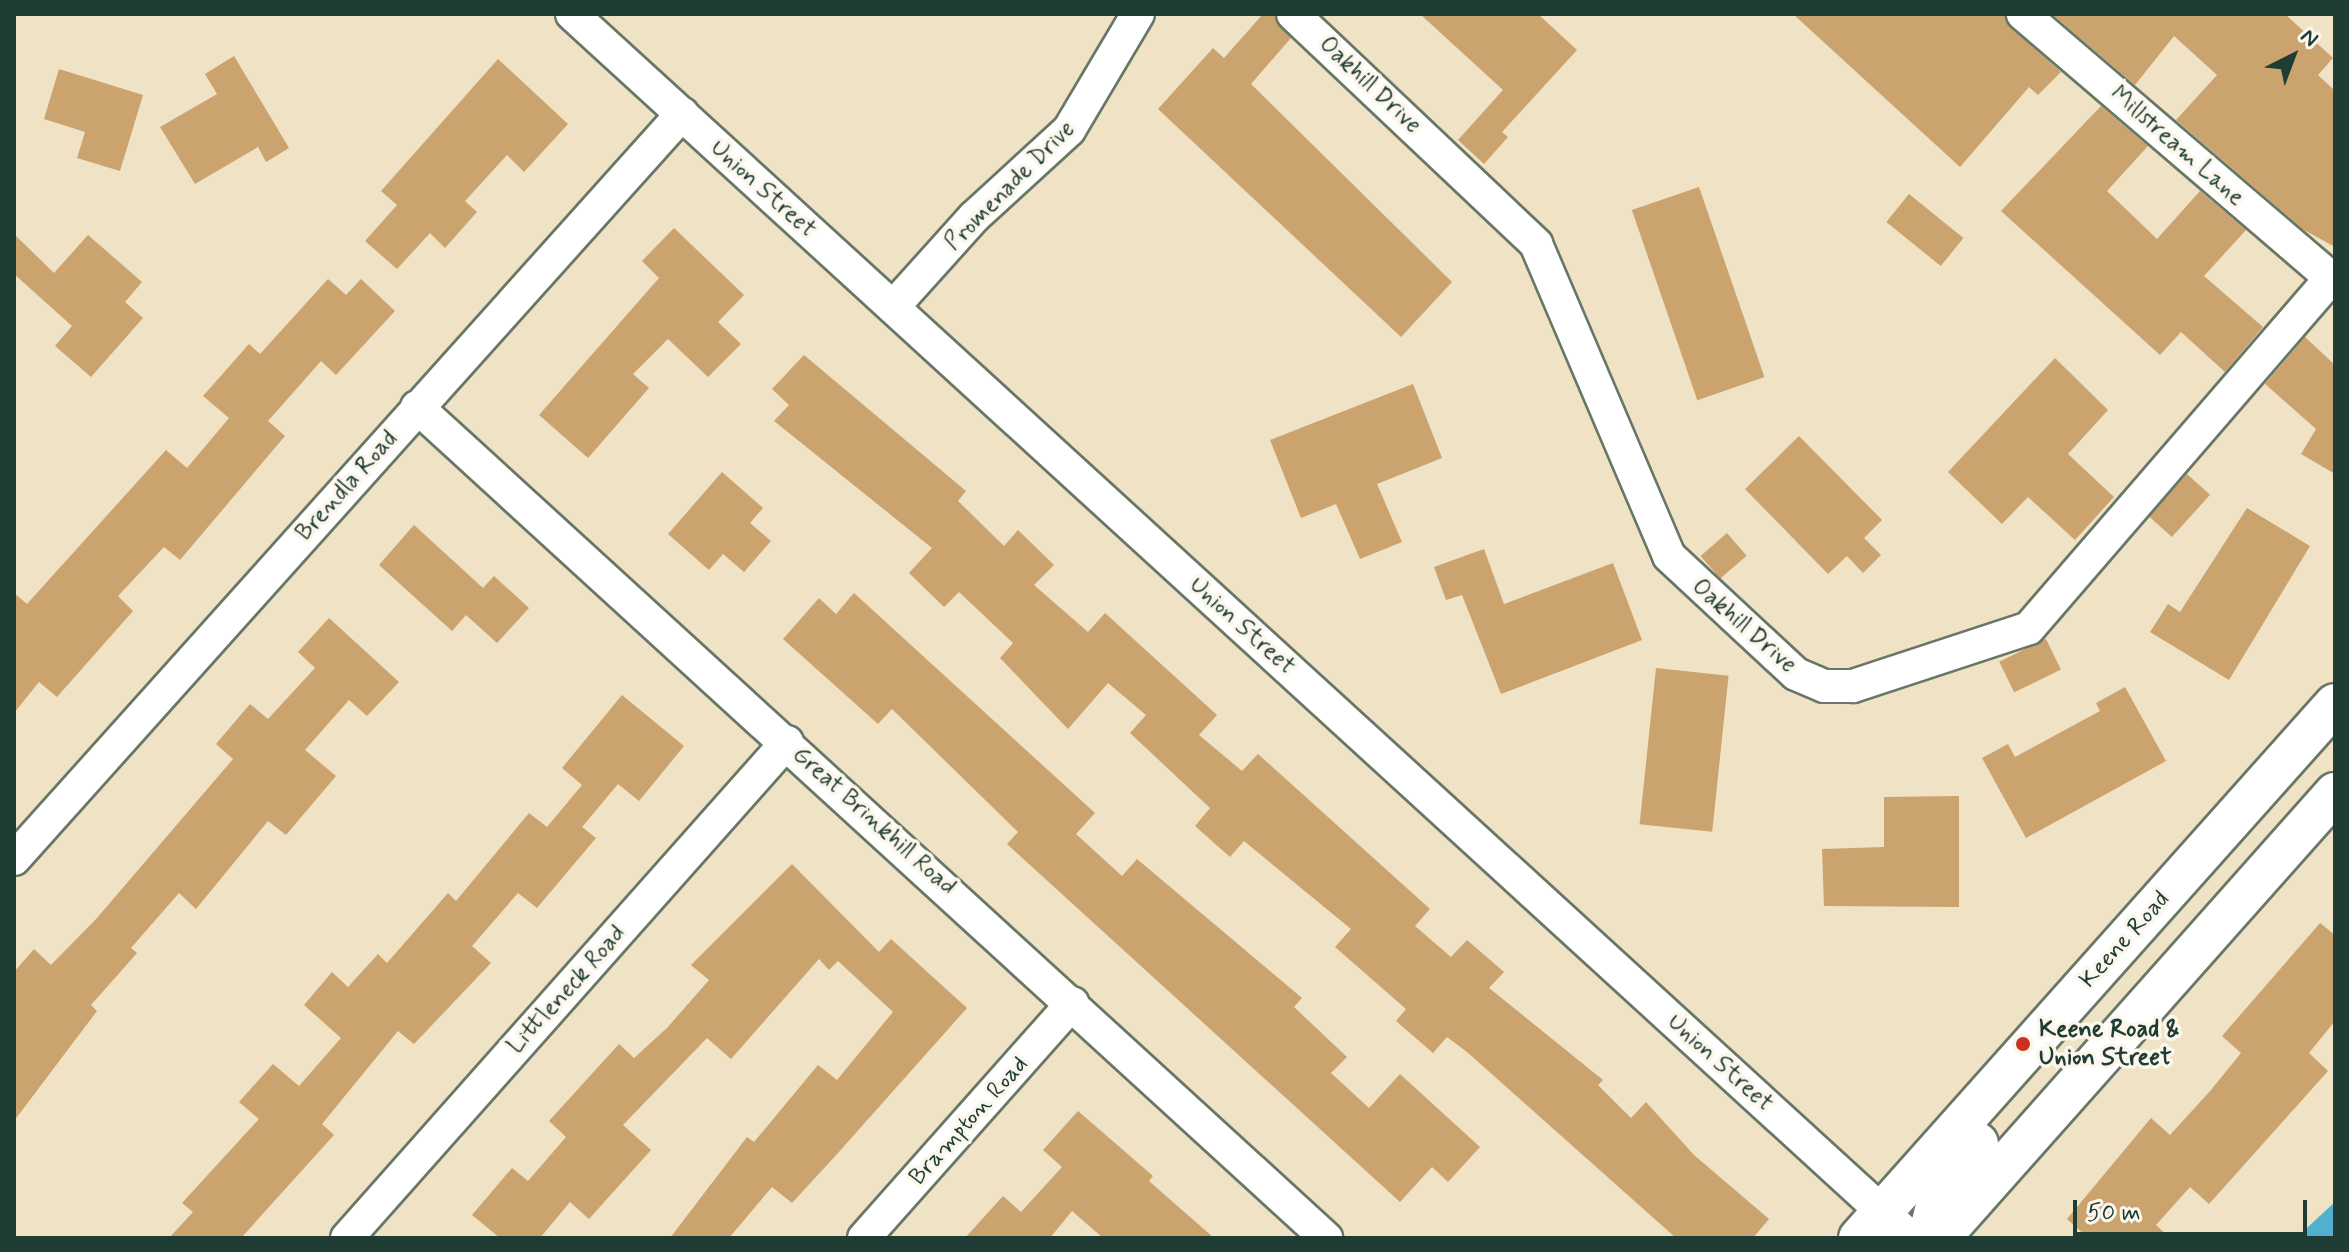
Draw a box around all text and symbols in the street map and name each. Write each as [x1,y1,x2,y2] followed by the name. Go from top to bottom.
[2253,16,2333,96] north arrow
[2294,23,2324,53] text: N
[1313,31,1427,139] street label: Oakhill Drive
[2104,80,2250,212] street label: Millstream Lane
[939,115,1081,257] street label: Promenade Drive
[705,134,821,244] street label: Union Street
[290,425,404,547] street label: Brendla Road
[1184,571,1300,681] street label: Union Street
[1686,573,1802,679] street label: Oakhill Drive
[787,740,961,902] street label: Great Brinkhill Road
[2075,886,2175,994] street label: Keene Road
[502,920,632,1060] street label: Littleneck Road
[1662,1008,1778,1118] street label: Union Street
[2039,1016,2178,1072] place label: Keene Road & Union Street
[2014,1035,2032,1053] marker: Keene Road & Union Street
[903,1050,1035,1192] street label: Brampton Road
[2077,1184,2311,1234] scale bar
[2087,1198,2141,1229] text: 50 m

